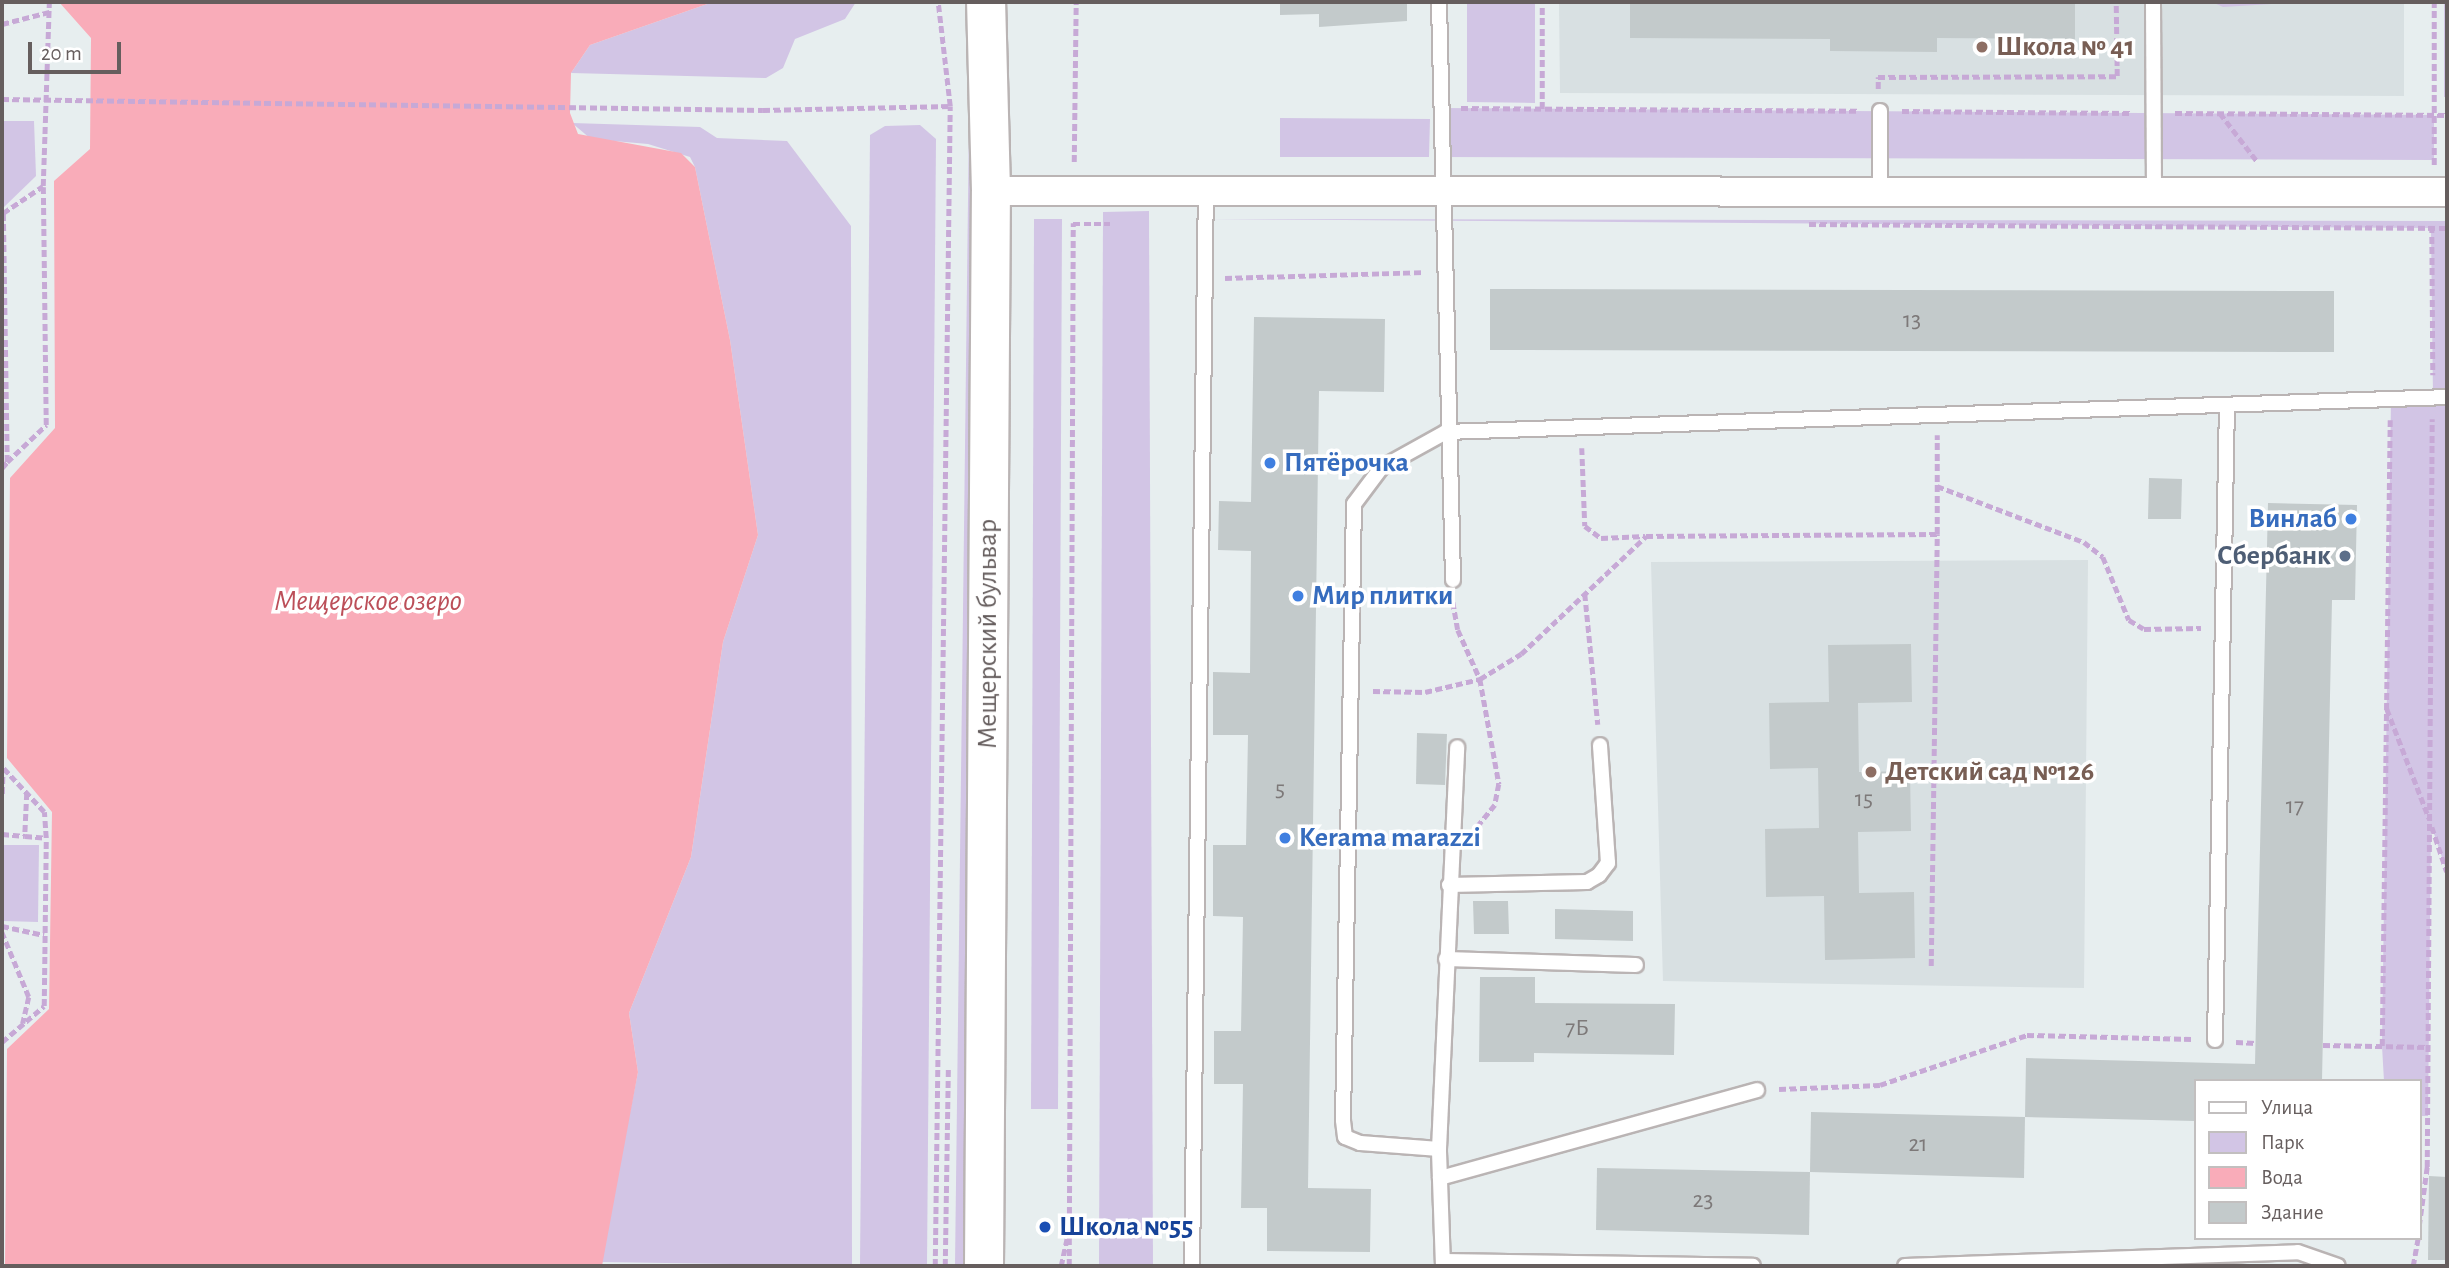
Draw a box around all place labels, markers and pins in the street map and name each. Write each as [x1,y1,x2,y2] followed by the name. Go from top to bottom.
[1996,30,2134,64] place label: Школа № 41
[1974,39,1990,55] marker: Школа № 41
[1284,446,1409,480] place label: Пятёрочка
[1262,455,1278,471] marker: Пятёрочка
[2248,502,2337,536] place label: Винлаб
[2343,511,2359,527] marker: Винлаб
[2217,539,2331,573] place label: Сбербанк
[2337,548,2353,564] marker: Сбербанк
[1312,579,1453,613] place label: Мир плитки
[1290,588,1306,604] marker: Мир плитки
[1885,755,2094,789] place label: Детский сад №126
[1863,764,1879,780] marker: Детский сад №126
[1299,821,1481,855] place label: Kerama marazzi
[1277,830,1293,846] marker: Kerama marazzi
[1059,1210,1193,1244] place label: Школа №55
[1037,1219,1053,1235] marker: Школа №55

